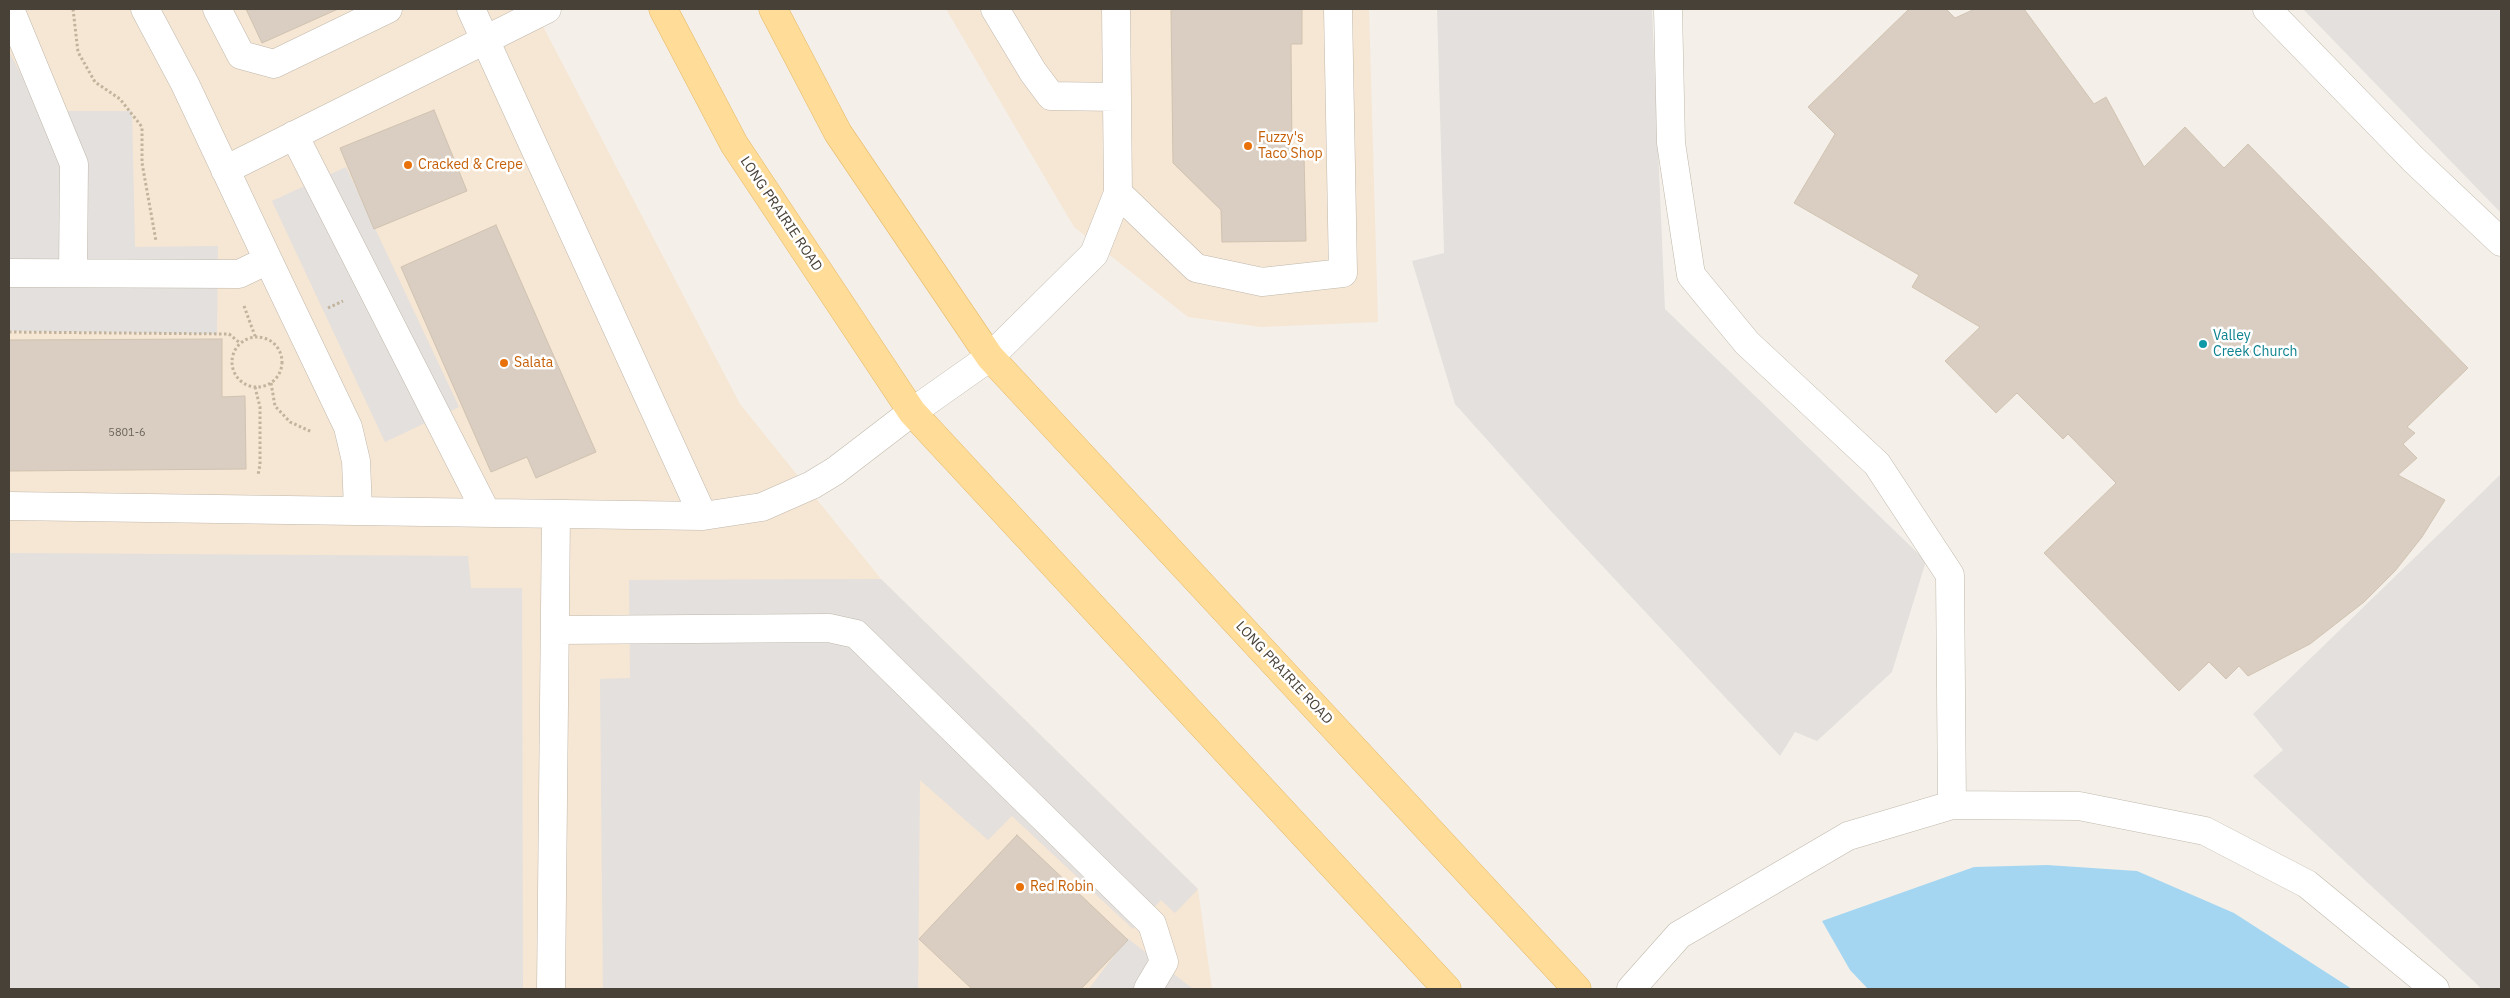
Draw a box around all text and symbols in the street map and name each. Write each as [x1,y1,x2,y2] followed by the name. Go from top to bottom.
[1258,130,1323,162] place label: Fuzzy's Taco Shop
[1242,140,1254,152] marker: Fuzzy's Taco Shop
[736,154,826,274] street label: LONG PRAIRIE ROAD
[418,157,523,173] place label: Cracked & Crepe
[402,159,414,171] marker: Cracked & Crepe
[2213,328,2297,361] place label: Valley Creek Church
[2197,338,2209,350] marker: Valley Creek Church
[514,355,553,371] place label: Salata
[498,357,510,369] marker: Salata
[108,426,146,440] house number: 5801-6
[1232,618,1336,728] street label: LONG PRAIRIE ROAD
[1030,879,1094,895] place label: Red Robin
[1014,881,1026,893] marker: Red Robin

